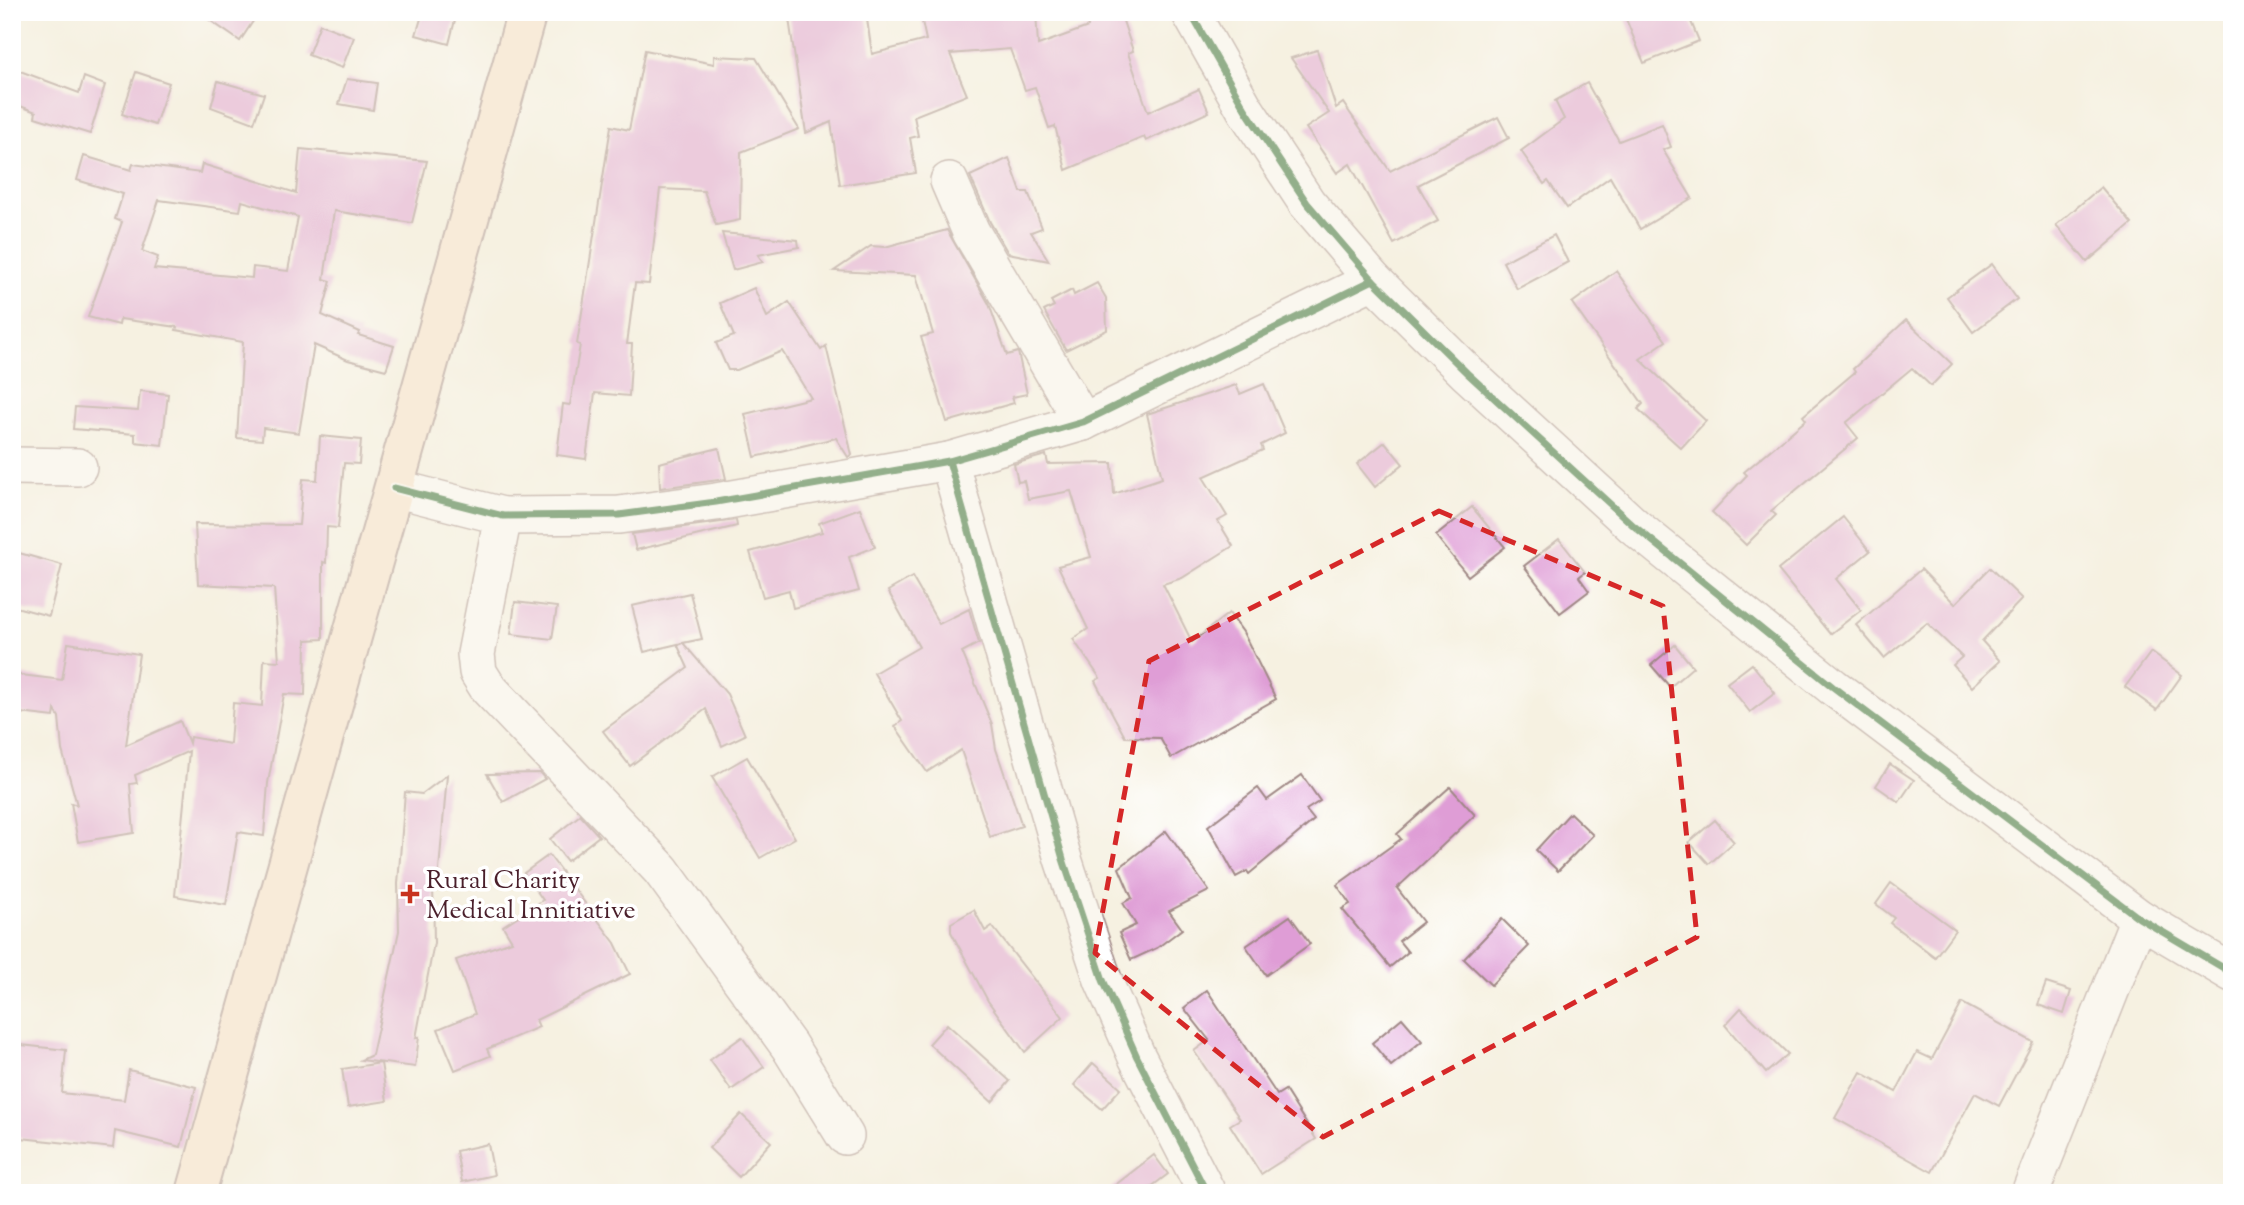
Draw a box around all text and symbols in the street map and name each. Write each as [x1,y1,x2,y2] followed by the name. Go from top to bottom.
[426,863,636,930] place label: Rural Charity Medical Innitiative
[400,884,420,904] marker: Rural Charity Medical Innitiative

